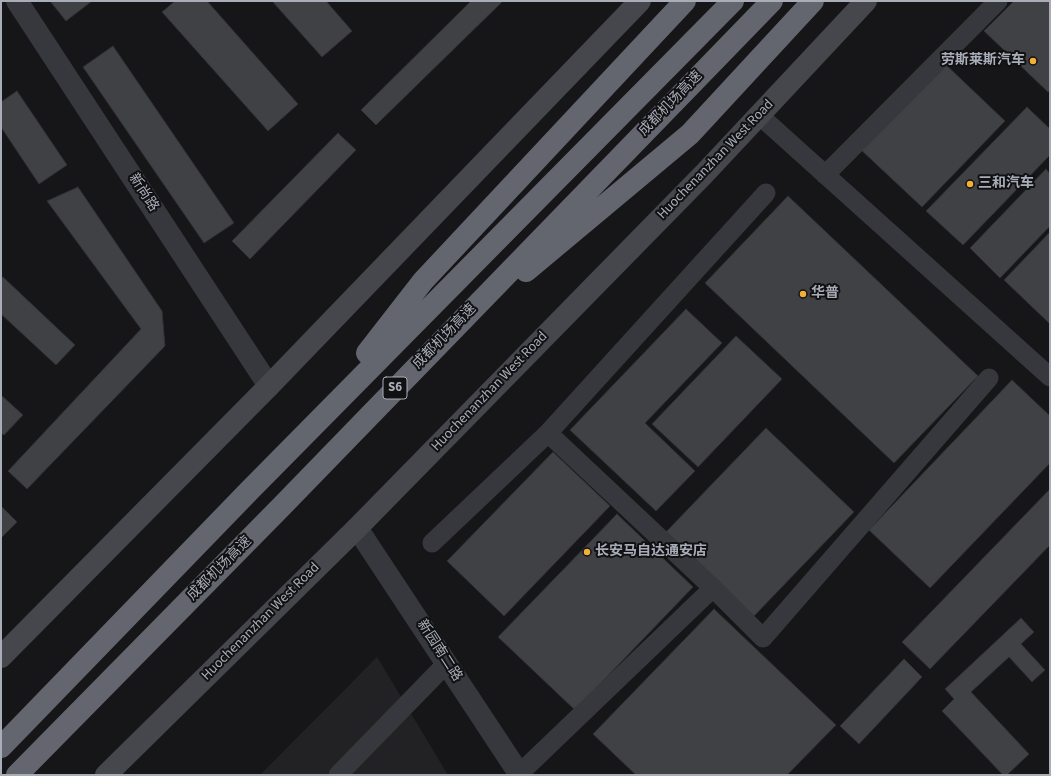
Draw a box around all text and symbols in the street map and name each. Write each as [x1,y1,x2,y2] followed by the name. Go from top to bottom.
[941,53,1025,69] place label: 劳斯莱斯汽车
[1028,56,1038,66] marker: 劳斯莱斯汽车
[636,68,706,140] street label: 成都机场高速
[654,97,778,223] street label: Huochenanzhan West Road
[125,171,161,215] street label: 新尚路
[978,176,1034,192] place label: 三和汽车
[965,179,975,189] marker: 三和汽车
[811,286,839,302] place label: 华普
[798,289,808,299] marker: 华普
[410,301,480,373] street label: 成都机场高速
[428,329,552,455] street label: Huochenanzhan West Road
[383,377,407,399] road number: S6
[184,533,256,605] street label: 成都机场高速
[595,544,707,560] place label: 长安马自达通安店
[582,547,592,557] marker: 长安马自达通安店
[199,560,323,684] street label: Huochenanzhan West Road
[413,617,465,685] street label: 新园南二路

